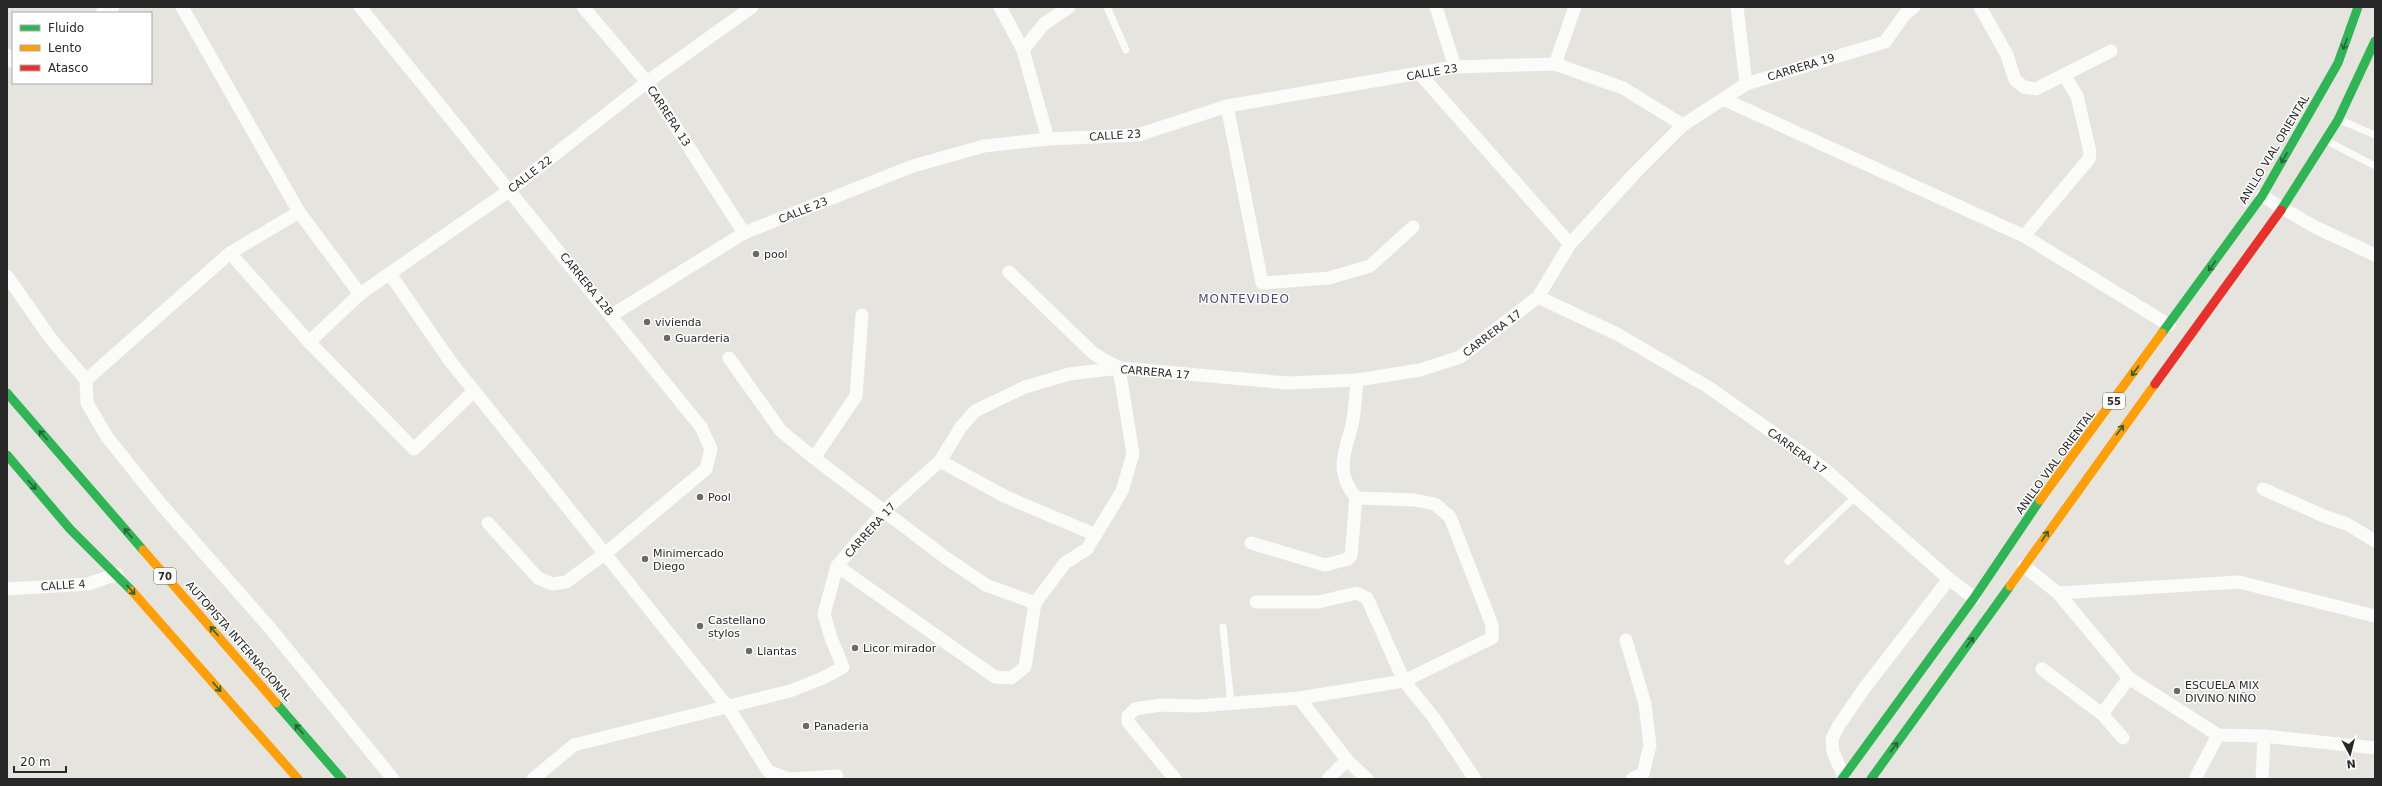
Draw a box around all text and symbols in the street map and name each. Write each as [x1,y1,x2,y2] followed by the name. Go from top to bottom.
[12,12,152,84] legend
[48,21,84,35] text: Fluido
[2340,37,2348,49] one-way arrow
[48,41,82,55] text: Lento
[1766,51,1836,84] street label: CARRERA 19
[48,61,88,75] text: Atasco
[1405,62,1459,83] street label: CALLE 23
[644,84,693,149] street label: CARRERA 13
[2237,92,2313,206] street label: ANILLO VIAL ORIENTAL
[1089,127,1141,144] street label: CALLE 23
[2279,152,2287,164] one-way arrow
[506,153,555,195] street label: CALLE 22
[777,195,830,226] street label: CALLE 23
[764,248,788,261] place label: pool
[751,249,761,259] marker: pool
[557,250,616,318] street label: CARRERA 12B
[2208,261,2216,272] one-way arrow
[1198,292,1290,306] district label: MONTEVIDEO
[1461,307,1524,360] street label: CARRERA 17
[655,316,702,329] place label: vivienda
[642,317,652,327] marker: vivienda
[675,332,730,345] place label: Guarderia
[662,333,672,343] marker: Guarderia
[1120,363,1190,382] street label: CARRERA 17
[2131,366,2139,377] one-way arrow
[2103,393,2125,409] road number: 55
[2013,407,2098,517] street label: ANILLO VIAL ORIENTAL
[2116,425,2124,436] one-way arrow
[1765,426,1829,477] street label: CARRERA 17
[38,430,47,440] one-way arrow
[28,480,37,490] one-way arrow
[708,491,731,504] place label: Pool
[695,492,705,502] marker: Pool
[842,500,899,561] street label: CARRERA 17
[123,528,132,539] one-way arrow
[2041,531,2049,542] one-way arrow
[653,547,724,573] place label: Minimercado Diego
[640,554,650,564] marker: Minimercado Diego
[154,568,176,584] road number: 70
[40,577,86,594] street label: CALLE 4
[183,579,295,705] street label: AUTOPISTA INTERNACIONAL
[126,585,135,595] one-way arrow
[708,614,766,640] place label: Castellano stylos
[695,621,705,631] marker: Castellano stylos
[209,626,218,636] one-way arrow
[1966,637,1974,648] one-way arrow
[863,642,937,655] place label: Licor mirador
[850,643,860,653] marker: Licor mirador
[757,645,797,658] place label: Llantas
[744,646,754,656] marker: Llantas
[2185,679,2260,705] place label: ESCUELA MIX DIVINO NIÑO
[212,682,222,692] one-way arrow
[2172,686,2182,696] marker: ESCUELA MIX DIVINO NIÑO
[814,720,869,733] place label: Panaderia
[801,721,811,731] marker: Panaderia
[295,724,304,734] one-way arrow
[2330,734,2370,774] north arrow
[1890,742,1898,753] one-way arrow
[14,748,66,774] scale bar
[20,755,51,769] text: 20 m
[2346,756,2357,770] text: N

